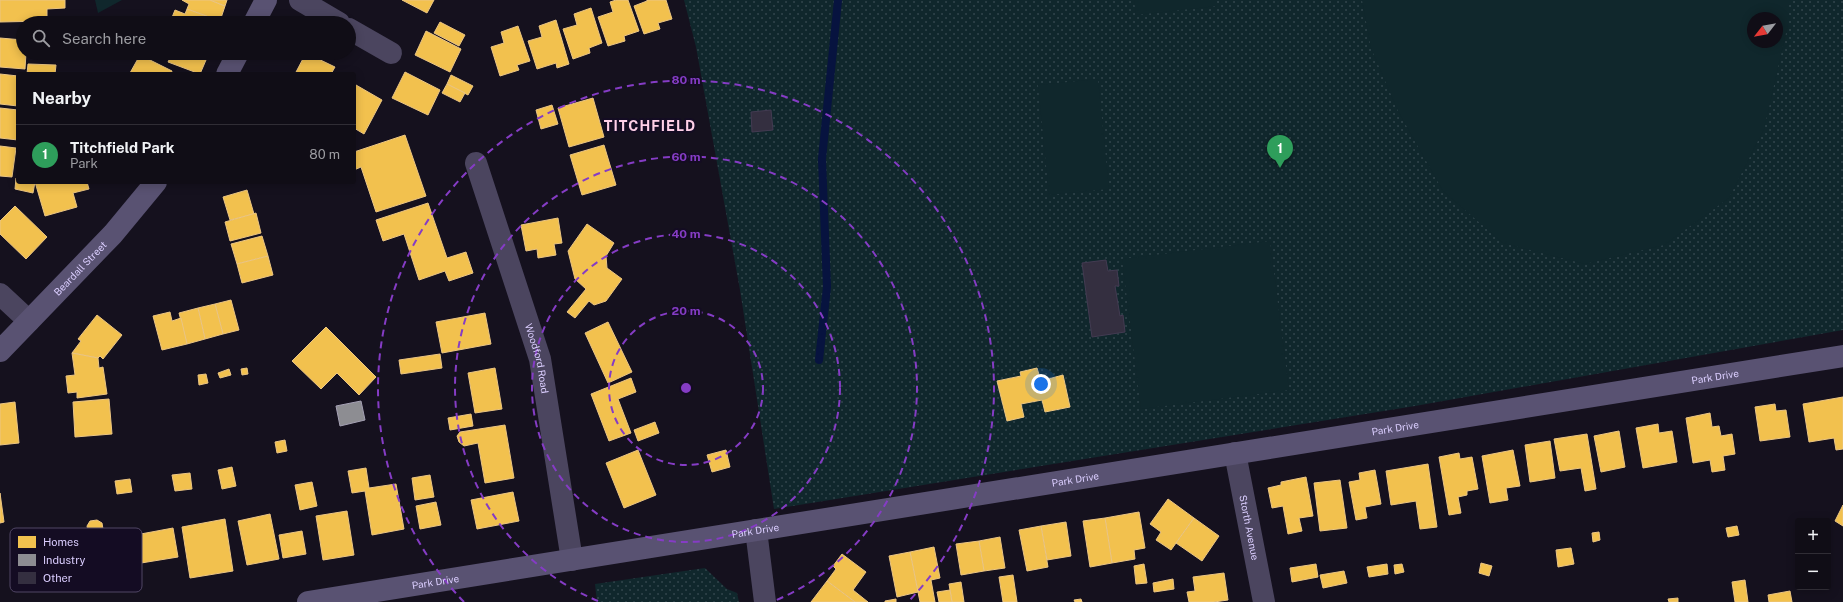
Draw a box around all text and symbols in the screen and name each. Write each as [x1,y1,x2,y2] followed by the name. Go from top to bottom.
[1747,12,1783,48] north arrow
[16,16,356,60] search box
[30,27,52,49] icon: search
[62,30,146,47] text: Search here
[671,73,701,87] text: 80 m
[32,88,91,108] text: Nearby
[604,118,696,134] district label: TITCHFIELD
[1267,135,1293,168] pin: 1
[70,139,175,156] text: Titchfield Park
[42,147,48,162] text: 1
[309,147,340,162] text: 80 m
[671,150,701,164] text: 60 m
[70,156,98,171] text: Park
[671,227,701,241] text: 40 m
[51,239,109,298] street label: Beardall Street
[672,304,701,318] text: 20 m
[523,322,551,394] street label: Woodford Road
[1691,367,1740,386] street label: Park Drive
[1031,374,1051,394] your location
[679,381,693,395] centre of rings
[1371,418,1420,437] street label: Park Drive
[1051,469,1100,489] street label: Park Drive
[1237,494,1262,562] street label: Storth Avenue
[1795,518,1831,590] map controls
[1795,518,1831,554] button: +
[731,521,780,540] street label: Park Drive
[10,528,142,592] legend
[43,536,79,548] text: Homes
[43,554,86,566] text: Industry
[1795,554,1831,590] button: −
[43,572,72,584] text: Other
[411,572,460,591] street label: Park Drive

